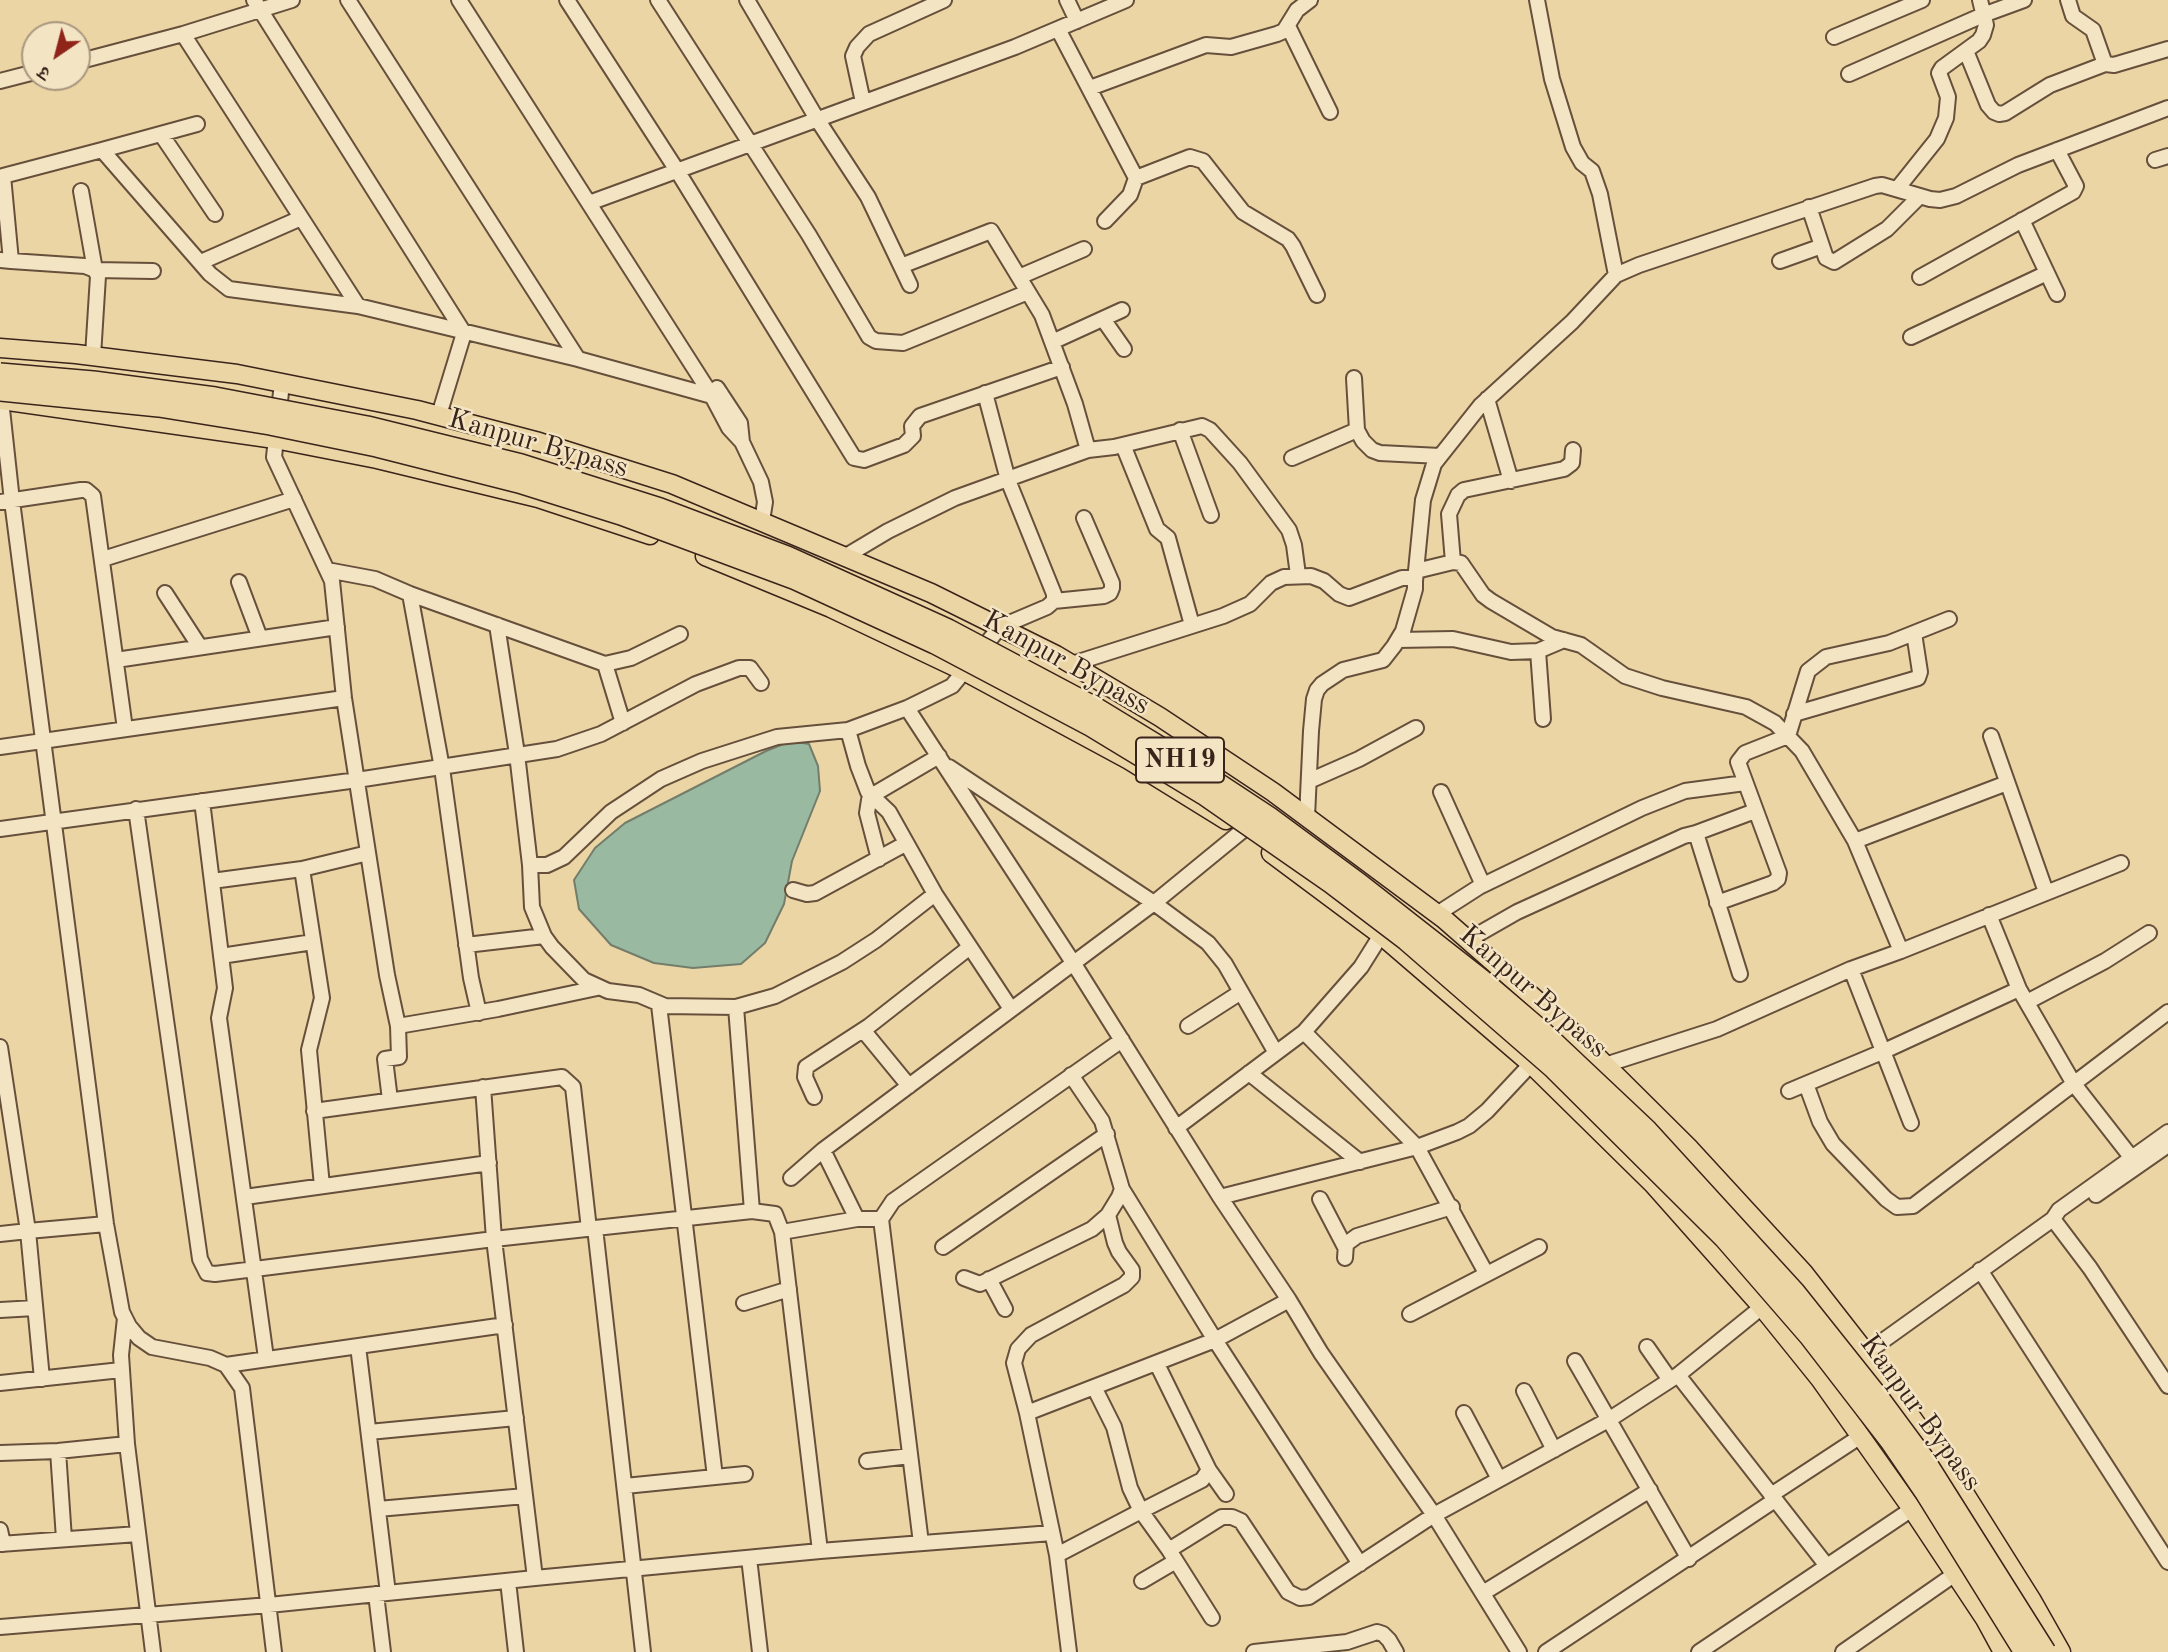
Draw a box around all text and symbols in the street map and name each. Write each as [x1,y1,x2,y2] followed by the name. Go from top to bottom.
[21,21,91,91] north arrow
[35,61,54,83] text: उ
[444,402,632,486] street label: Kanpur Bypass
[977,603,1155,723] street label: Kanpur Bypass
[1136,738,1224,782] road number: NH19
[1452,918,1614,1066] street label: Kanpur Bypass
[1852,1328,1988,1498] street label: Kanpur Bypass

